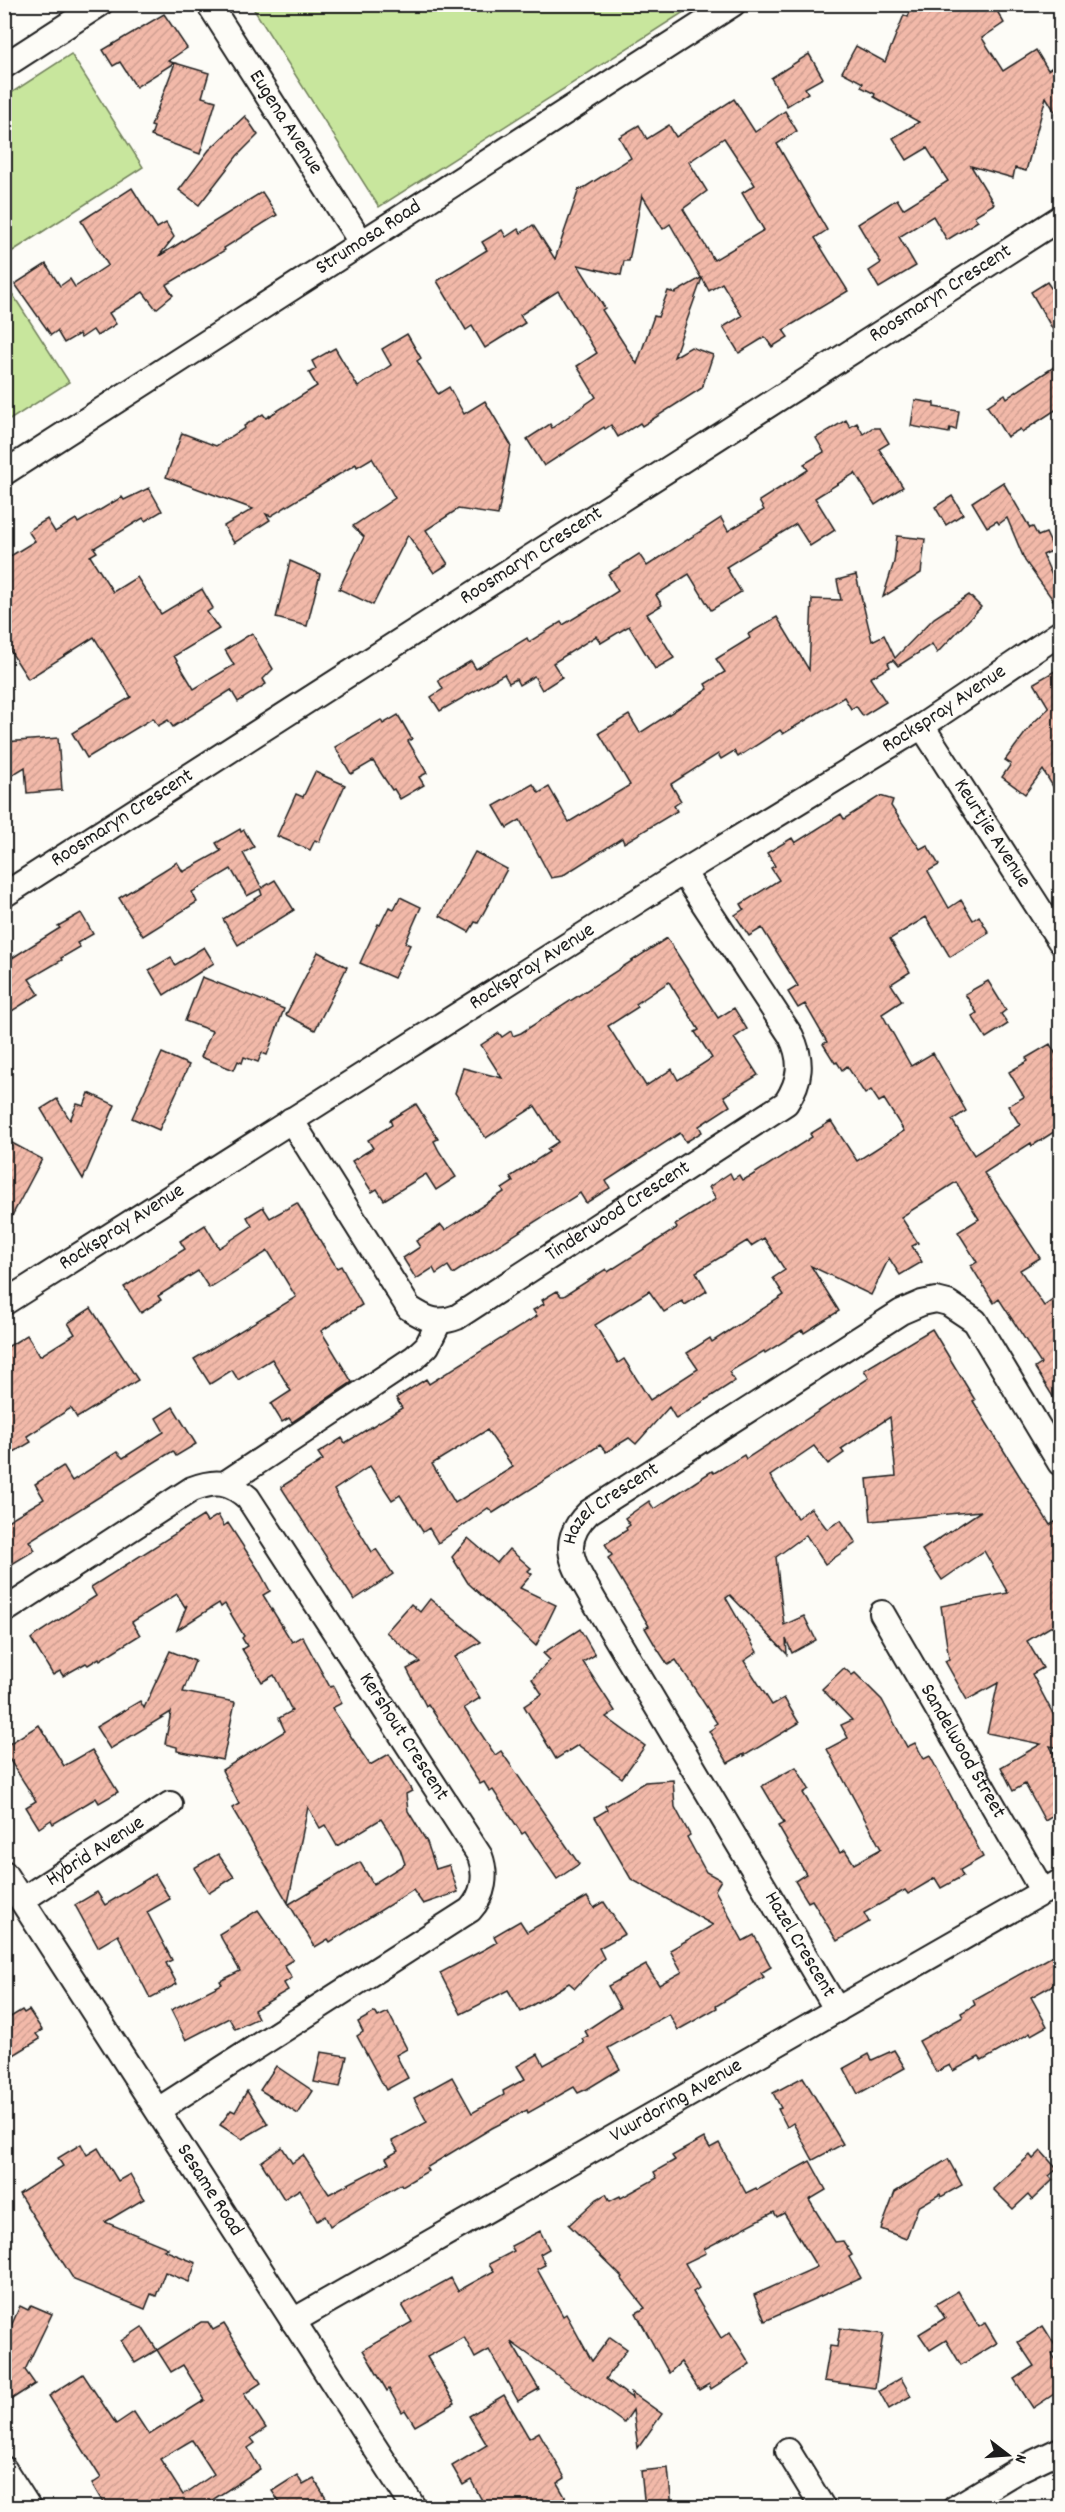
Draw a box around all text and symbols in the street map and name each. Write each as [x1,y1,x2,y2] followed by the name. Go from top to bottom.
[240,65,330,181] street label: Eugena Avenue
[310,193,428,283] street label: Strumosa Road
[864,237,1018,351] street label: Roosmaryn Crescent
[455,499,609,614] street label: Roosmaryn Crescent
[877,658,1013,762] street label: Rockspray Avenue
[45,762,200,876] street label: Roosmaryn Crescent
[945,773,1037,894] street label: Keurtjie Avenue
[464,916,601,1019] street label: Rockspray Avenue
[540,1154,697,1270] street label: Tinderwood Crescent
[54,1177,191,1279] street label: Rockspray Avenue
[556,1455,666,1548] street label: Hazel Crescent
[350,1667,456,1808] street label: Kershout Crescent
[911,1679,1013,1825] street label: Sandelwood Street
[41,1809,151,1895] street label: Hybrid Avenue
[755,1886,843,2004] street label: Hazel Crescent
[605,2052,748,2151] street label: Vuurdoring Avenue
[168,2138,250,2243] street label: Sesame Road
[978,2425,1038,2485] north arrow
[1008,2452,1032,2466] text: N

